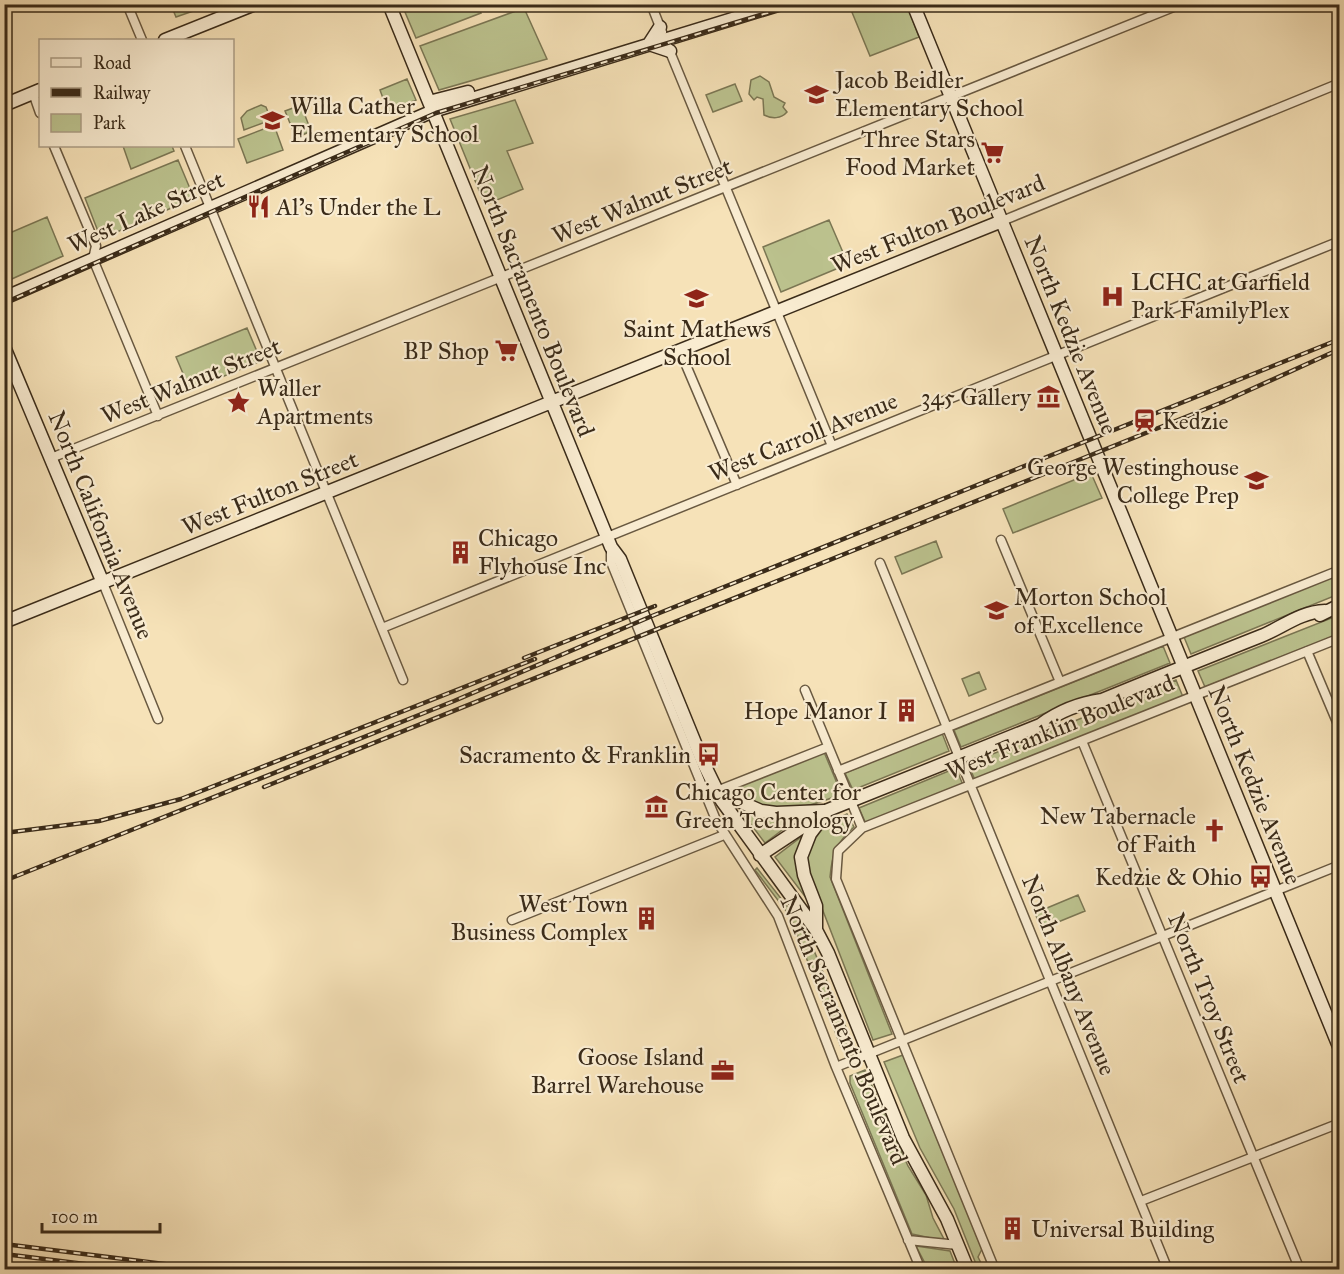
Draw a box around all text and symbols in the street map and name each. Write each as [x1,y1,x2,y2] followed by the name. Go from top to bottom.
[39,39,234,147] legend
[93,52,131,74] text: Road
[832,65,1024,123] place label: Jacob Beidler Elementary School
[804,81,830,107] school or university icon: Jacob Beidler Elementary School
[93,82,151,104] text: Railway
[290,91,479,149] place label: Willa Cather Elementary School
[259,107,285,133] school or university icon: Willa Cather Elementary School
[93,112,126,134] text: Park
[845,124,976,182] place label: Three Stars Food Market
[980,140,1006,166] supermarket icon: Three Stars Food Market
[548,151,737,251] street label: West Walnut Street
[465,161,601,441] street label: North Sacramento Boulevard
[63,164,229,260] street label: West Lake Street
[827,167,1049,281] street label: West Fulton Boulevard
[275,192,441,222] place label: Al's Under the L
[245,194,271,220] restaurant icon: Al's Under the L
[1017,231,1125,439] street label: North Kedzie Avenue
[1131,267,1310,325] place label: LCHC at Garfield Park FamilyPlex
[1100,283,1126,309] hospital icon: LCHC at Garfield Park FamilyPlex
[684,286,710,312] school or university icon: Saint Mathews School
[623,314,771,372] place label: Saint Mathews School
[97,331,286,431] street label: West Walnut Street
[403,336,489,366] place label: BP Shop
[494,338,520,364] supermarket icon: BP Shop
[256,373,373,431] place label: Waller Apartments
[921,382,1032,412] place label: 345 Gallery
[1036,384,1062,410] museum icon: 345 Gallery
[704,385,902,489] street label: West Carroll Avenue
[226,389,252,415] place icon: Waller Apartments
[41,406,161,644] street label: North California Avenue
[1162,406,1228,436] place label: Kedzie
[1131,408,1157,434] station icon: Kedzie
[178,444,363,542] street label: West Fulton Street
[1027,452,1239,510] place label: George Westinghouse College Prep
[1244,468,1270,494] school or university icon: George Westinghouse College Prep
[478,523,607,581] place label: Chicago Flyhouse Inc
[447,539,473,565] building icon: Chicago Flyhouse Inc
[1014,582,1167,640] place label: Morton School of Excellence
[983,598,1009,624] school or university icon: Morton School of Excellence
[941,667,1179,787] street label: West Franklin Boulevard
[1201,681,1309,889] street label: North Kedzie Avenue
[744,696,888,726] place label: Hope Manor I
[893,698,919,724] building icon: Hope Manor I
[459,740,691,770] place label: Sacramento & Franklin
[696,742,722,768] bus stop icon: Sacramento & Franklin
[675,777,861,835] place label: Chicago Center for Green Technology
[644,793,670,819] museum icon: Chicago Center for Green Technology
[1040,801,1196,859] place label: New Tabernacle of Faith
[1201,817,1227,843] church icon: New Tabernacle of Faith
[1095,862,1242,892] place label: Kedzie & Ohio
[1247,864,1273,890] bus stop icon: Kedzie & Ohio
[1015,870,1123,1080] street label: North Albany Avenue
[451,889,628,947] place label: West Town Business Complex
[774,891,914,1169] street label: North Sacramento Boulevard
[633,905,659,931] building icon: West Town Business Complex
[1161,908,1257,1088] street label: North Troy Street
[531,1042,704,1100] place label: Goose Island Barrel Warehouse
[709,1058,735,1084] office icon: Goose Island Barrel Warehouse
[42,1196,160,1234] scale bar
[51,1206,98,1228] text: 100 m
[1031,1214,1215,1244] place label: Universal Building
[1000,1216,1026,1242] building icon: Universal Building

